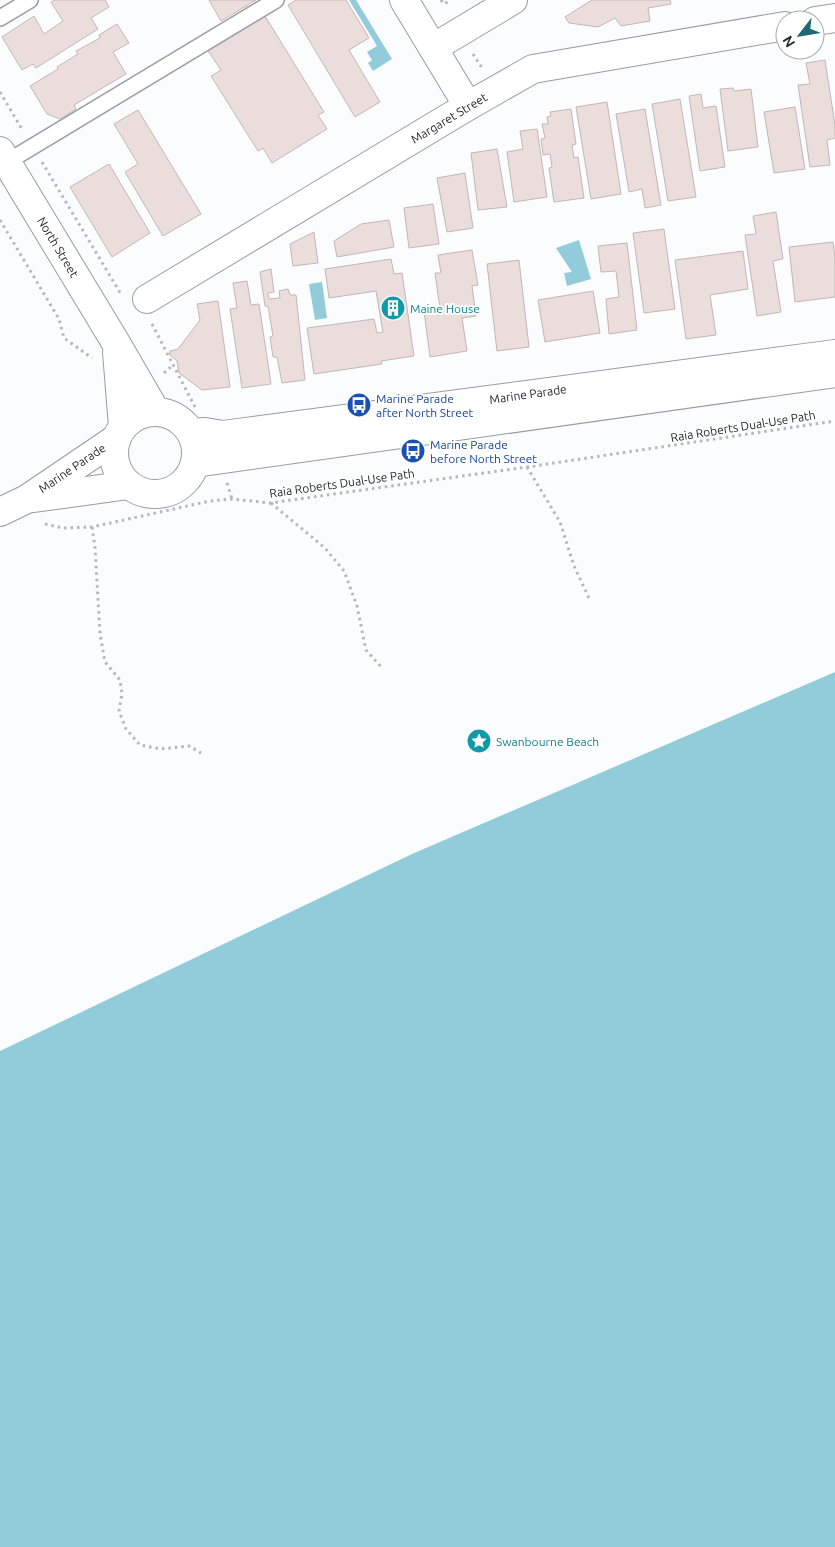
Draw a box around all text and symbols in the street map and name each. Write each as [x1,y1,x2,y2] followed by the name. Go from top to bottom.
[775,10,825,60] north arrow
[779,33,798,50] text: N
[409,90,490,146] street label: Margaret Street
[35,215,81,280] street label: North Street
[380,295,406,321] building icon: Maine House
[410,302,480,315] place label: Maine House
[489,382,567,406] street label: Marine Parade
[346,392,372,418] bus stop icon: Marine Parade after North Street
[376,392,474,419] place label: Marine Parade after North Street
[670,408,816,444] street label: Raia Roberts Dual-Use Path
[400,438,426,464] bus stop icon: Marine Parade before North Street
[430,438,537,465] place label: Marine Parade before North Street
[36,441,108,495] street label: Marine Parade
[269,466,415,500] street label: Raia Roberts Dual-Use Path
[466,728,492,754] place icon: Swanbourne Beach
[496,735,599,748] place label: Swanbourne Beach

